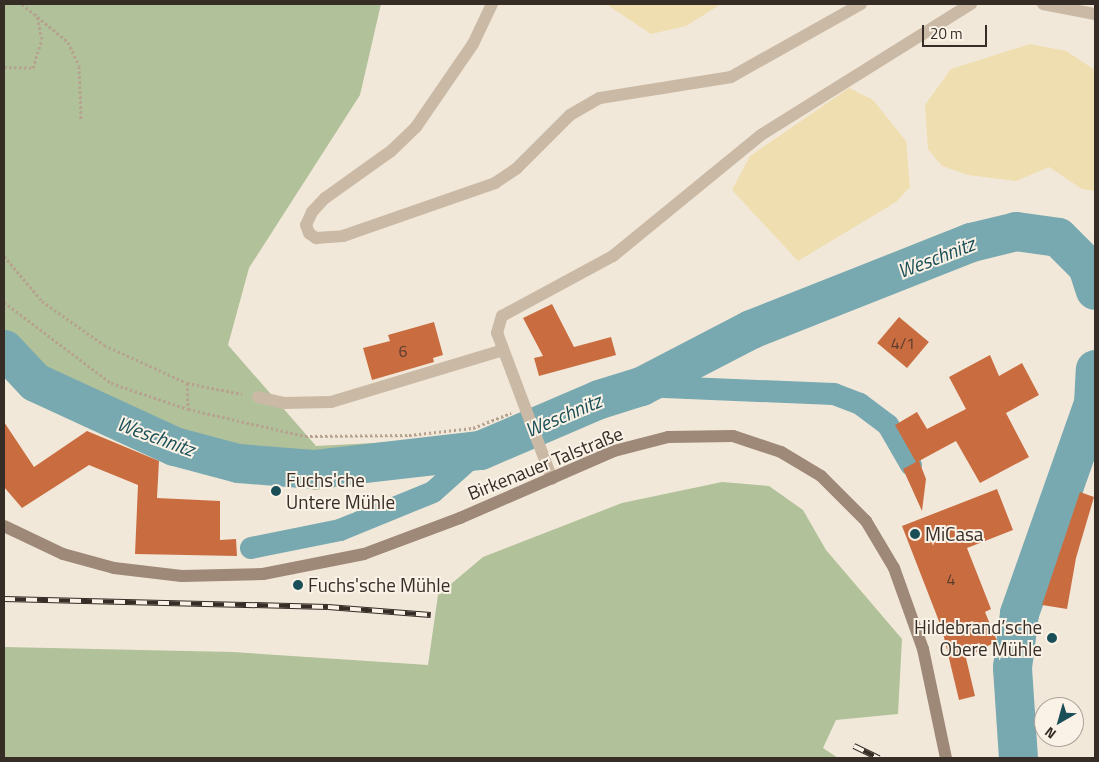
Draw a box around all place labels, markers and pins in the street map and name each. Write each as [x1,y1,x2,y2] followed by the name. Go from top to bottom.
[286,469,395,513] place label: Fuchs'che Untere Mühle
[270,485,282,497] marker: Fuchs'che Untere Mühle
[925,523,983,545] place label: MiCasa
[909,528,921,540] marker: MiCasa
[308,574,450,596] place label: Fuchs'sche Mühle
[292,579,304,591] marker: Fuchs'sche Mühle
[914,616,1042,660] place label: Hildebrand’sche Obere Mühle
[1046,632,1058,644] marker: Hildebrand’sche Obere Mühle

